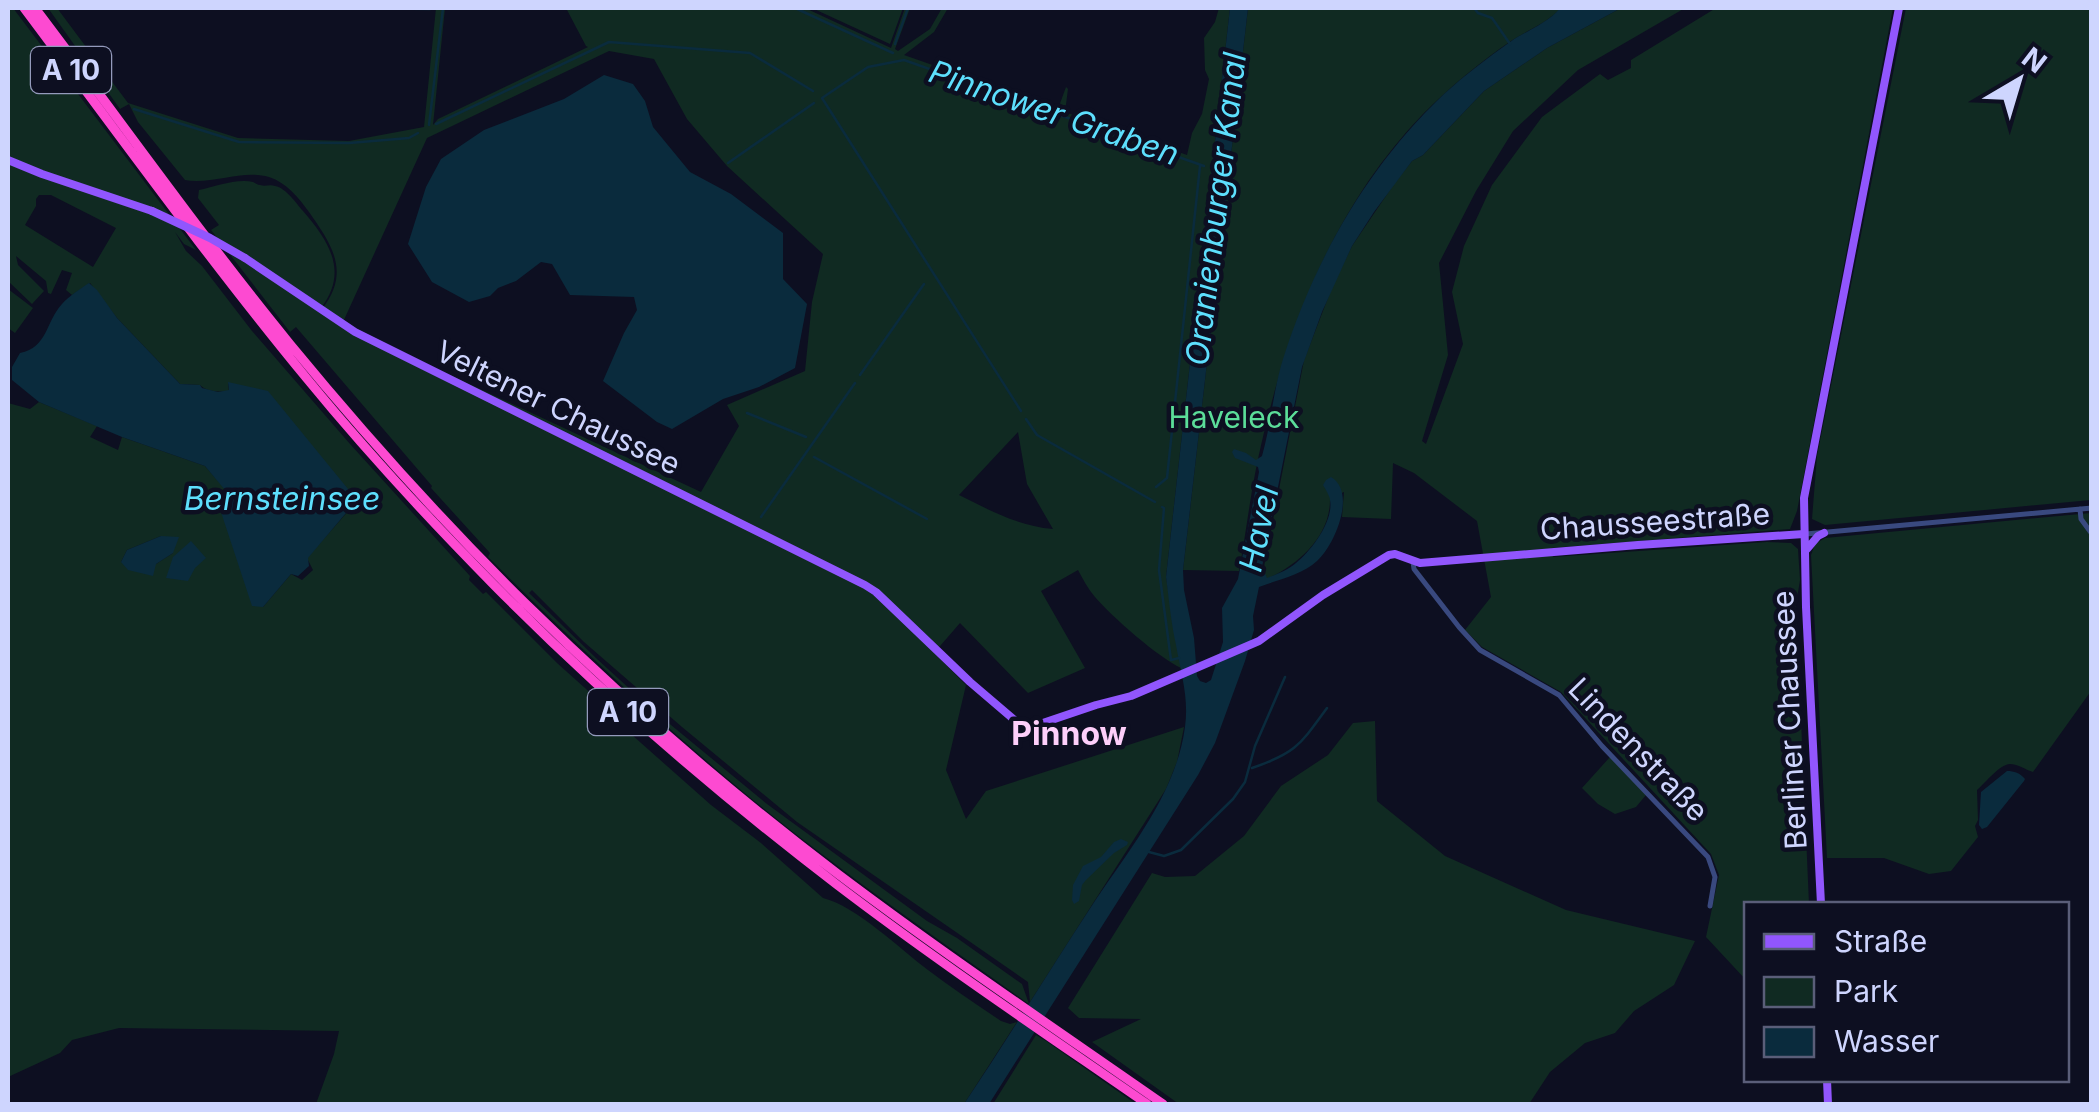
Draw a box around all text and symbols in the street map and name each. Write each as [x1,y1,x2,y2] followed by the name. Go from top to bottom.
[1969,30,2069,130] north arrow
[2016,40,2053,80] text: N
[31,47,111,93] road number: A 10
[1177,50,1254,368] water label: Oranienburger Kanal
[924,51,1184,174] water label: Pinnower Graben
[430,332,686,482] street label: Veltener Chaussee
[1169,399,1300,435] park label: Haveleck
[184,479,380,518] water label: Bernsteinsee
[1230,482,1287,575] water label: Havel
[1539,495,1771,547] street label: Chausseestraße
[1764,590,1814,850] street label: Berliner Chaussee
[1561,670,1716,828] street label: Lindenstraße
[588,689,668,735] road number: A 10
[1011,714,1127,753] district label: Pinnow
[1744,902,2069,1082] legend
[1834,923,1927,959] text: Straße
[1834,973,1899,1009] text: Park
[1834,1023,1939,1059] text: Wasser

